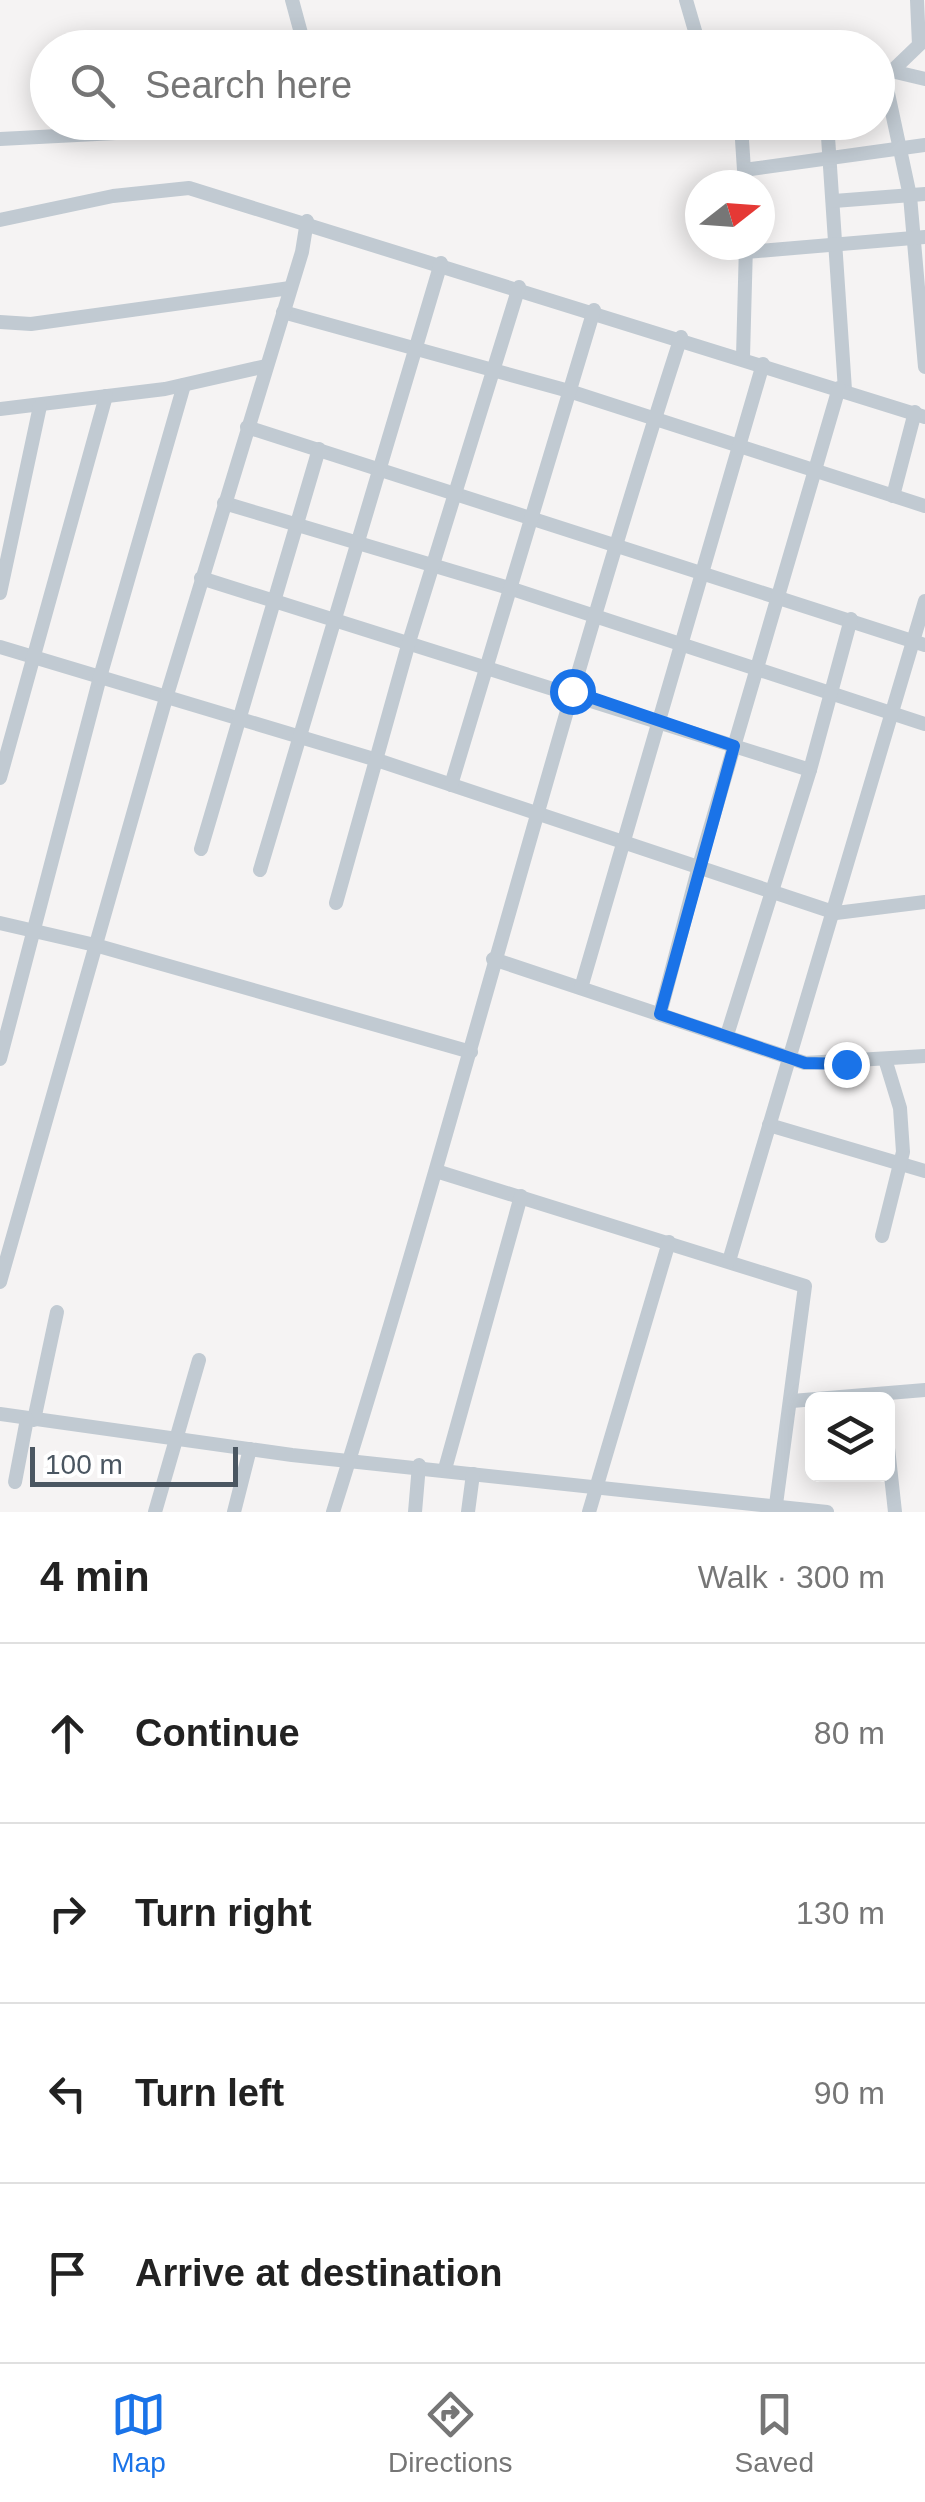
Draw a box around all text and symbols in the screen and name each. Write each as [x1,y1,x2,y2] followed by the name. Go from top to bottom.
[30,30,895,140] search box
[65,58,120,113] icon: search
[145,64,352,106] text: Search here
[685,170,775,260] north arrow
[550,669,596,715] route start
[824,1042,870,1088] route end
[805,1392,895,1482] map controls
[805,1392,895,1482] button: layers
[30,1442,238,1486] scale bar
[45,1449,123,1480] text: 100 m
[40,1553,150,1600] text: 4 min
[698,1559,885,1595] text: Walk · 300 m
[40,1706,95,1761] icon: ahead
[135,1712,300,1754] text: Continue
[814,1715,885,1751] text: 80 m
[40,1886,95,1941] icon: right
[135,1892,312,1934] text: Turn right
[796,1895,885,1931] text: 130 m
[40,2066,95,2121] icon: left
[135,2072,284,2114] text: Turn left
[814,2075,885,2111] text: 90 m
[40,2246,95,2301] icon: arrive
[135,2252,502,2294] text: Arrive at destination
[111,2387,166,2479] tab: Map
[388,2387,513,2479] tab: Directions
[735,2387,814,2479] tab: Saved

